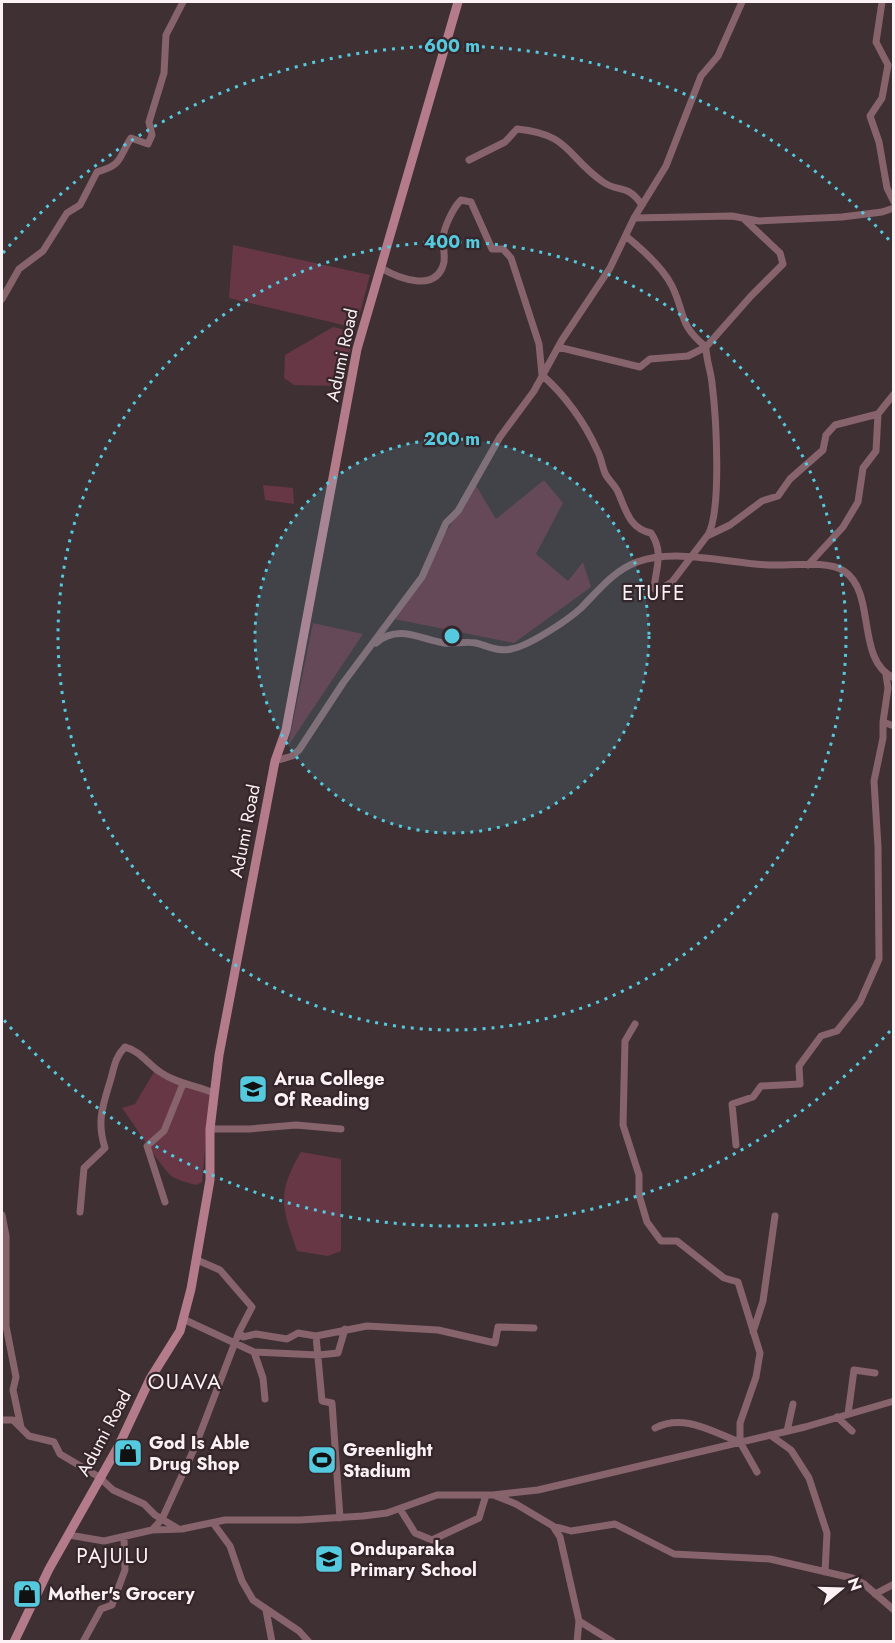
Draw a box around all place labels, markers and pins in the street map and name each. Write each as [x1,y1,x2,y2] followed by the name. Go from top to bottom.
[442,626,462,646] centre of rings
[273,1066,385,1113] place label: Arua College Of Reading
[237,1073,269,1105] school or university icon: Arua College Of Reading
[149,1430,250,1477] place label: God Is Able Drug Shop
[112,1437,144,1469] shop icon: God Is Able Drug Shop
[343,1437,433,1484] place label: Greenlight Stadium
[306,1444,338,1476] sports icon: Greenlight Stadium
[350,1536,477,1583] place label: Onduparaka Primary School
[313,1543,345,1575] school or university icon: Onduparaka Primary School
[11,1578,43,1610] shop icon: Mother's Grocery
[48,1581,195,1607] place label: Mother's Grocery

